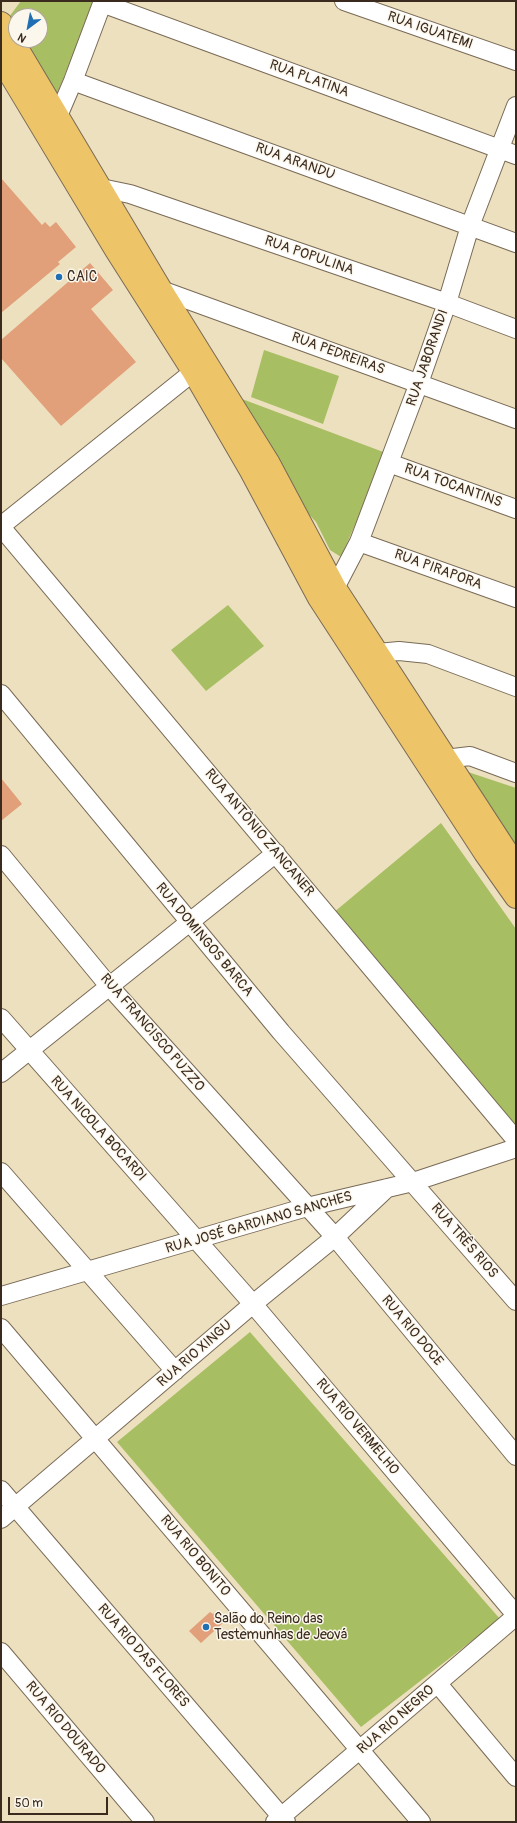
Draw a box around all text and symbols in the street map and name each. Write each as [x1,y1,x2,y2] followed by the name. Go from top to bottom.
[8,8,48,48] north arrow
[385,9,475,53] street label: RUA IGUATEMI
[15,30,29,45] text: N
[267,57,351,101] street label: RUA PLATINA
[253,140,337,184] street label: RUA ARANDU
[262,233,356,279] street label: RUA POPULINA
[67,269,97,285] place label: CAIC
[54,272,64,282] marker: CAIC
[404,307,452,409] street label: RUA JABORANDI
[289,329,387,379] street label: RUA PEDREIRAS
[402,461,504,511] street label: RUA TOCANTINS
[392,546,484,594] street label: RUA PIRAPORA
[201,766,317,900] street label: RUA ANTÔNIO ZANCANER
[152,880,256,1000] street label: RUA DOMINGOS BARCA
[96,971,208,1095] street label: RUA FRANCISCO PUZZO
[47,1073,149,1185] street label: RUA NICOLA BOCARDI
[164,1188,354,1258] street label: RUA JOSÉ GARDIANO SANCHES
[427,1200,501,1282] street label: RUA TRÊS RIOS
[378,1292,446,1370] street label: RUA RIO DOCE
[154,1317,236,1391] street label: RUA RIO XINGU
[312,1376,402,1478] street label: RUA RIO VERMELHO
[156,1512,234,1600] street label: RUA RIO BONITO
[94,1601,192,1711] street label: RUA RIO DAS FLORES
[214,1611,347,1644] place label: Salão do Reino das Testemunhas de Jeová
[201,1622,211,1632] marker: Salão do Reino das Testemunhas de Jeová
[22,1678,108,1778] street label: RUA RIO DOURADO
[354,1682,438,1758] street label: RUA RIO NEGRO
[10,1789,110,1815] scale bar
[15,1796,43,1811] text: 50 m

